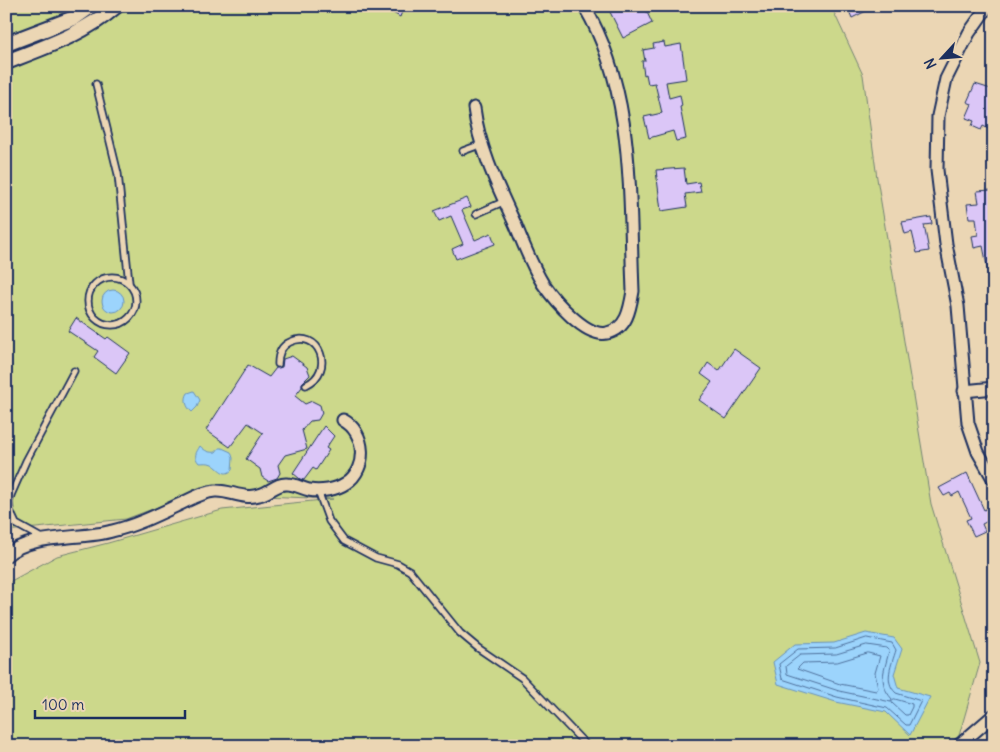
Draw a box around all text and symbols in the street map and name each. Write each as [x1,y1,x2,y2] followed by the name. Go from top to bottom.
[918,32,968,82] north arrow
[920,55,941,72] text: N
[35,687,185,719] scale bar
[42,695,84,714] text: 100 m

